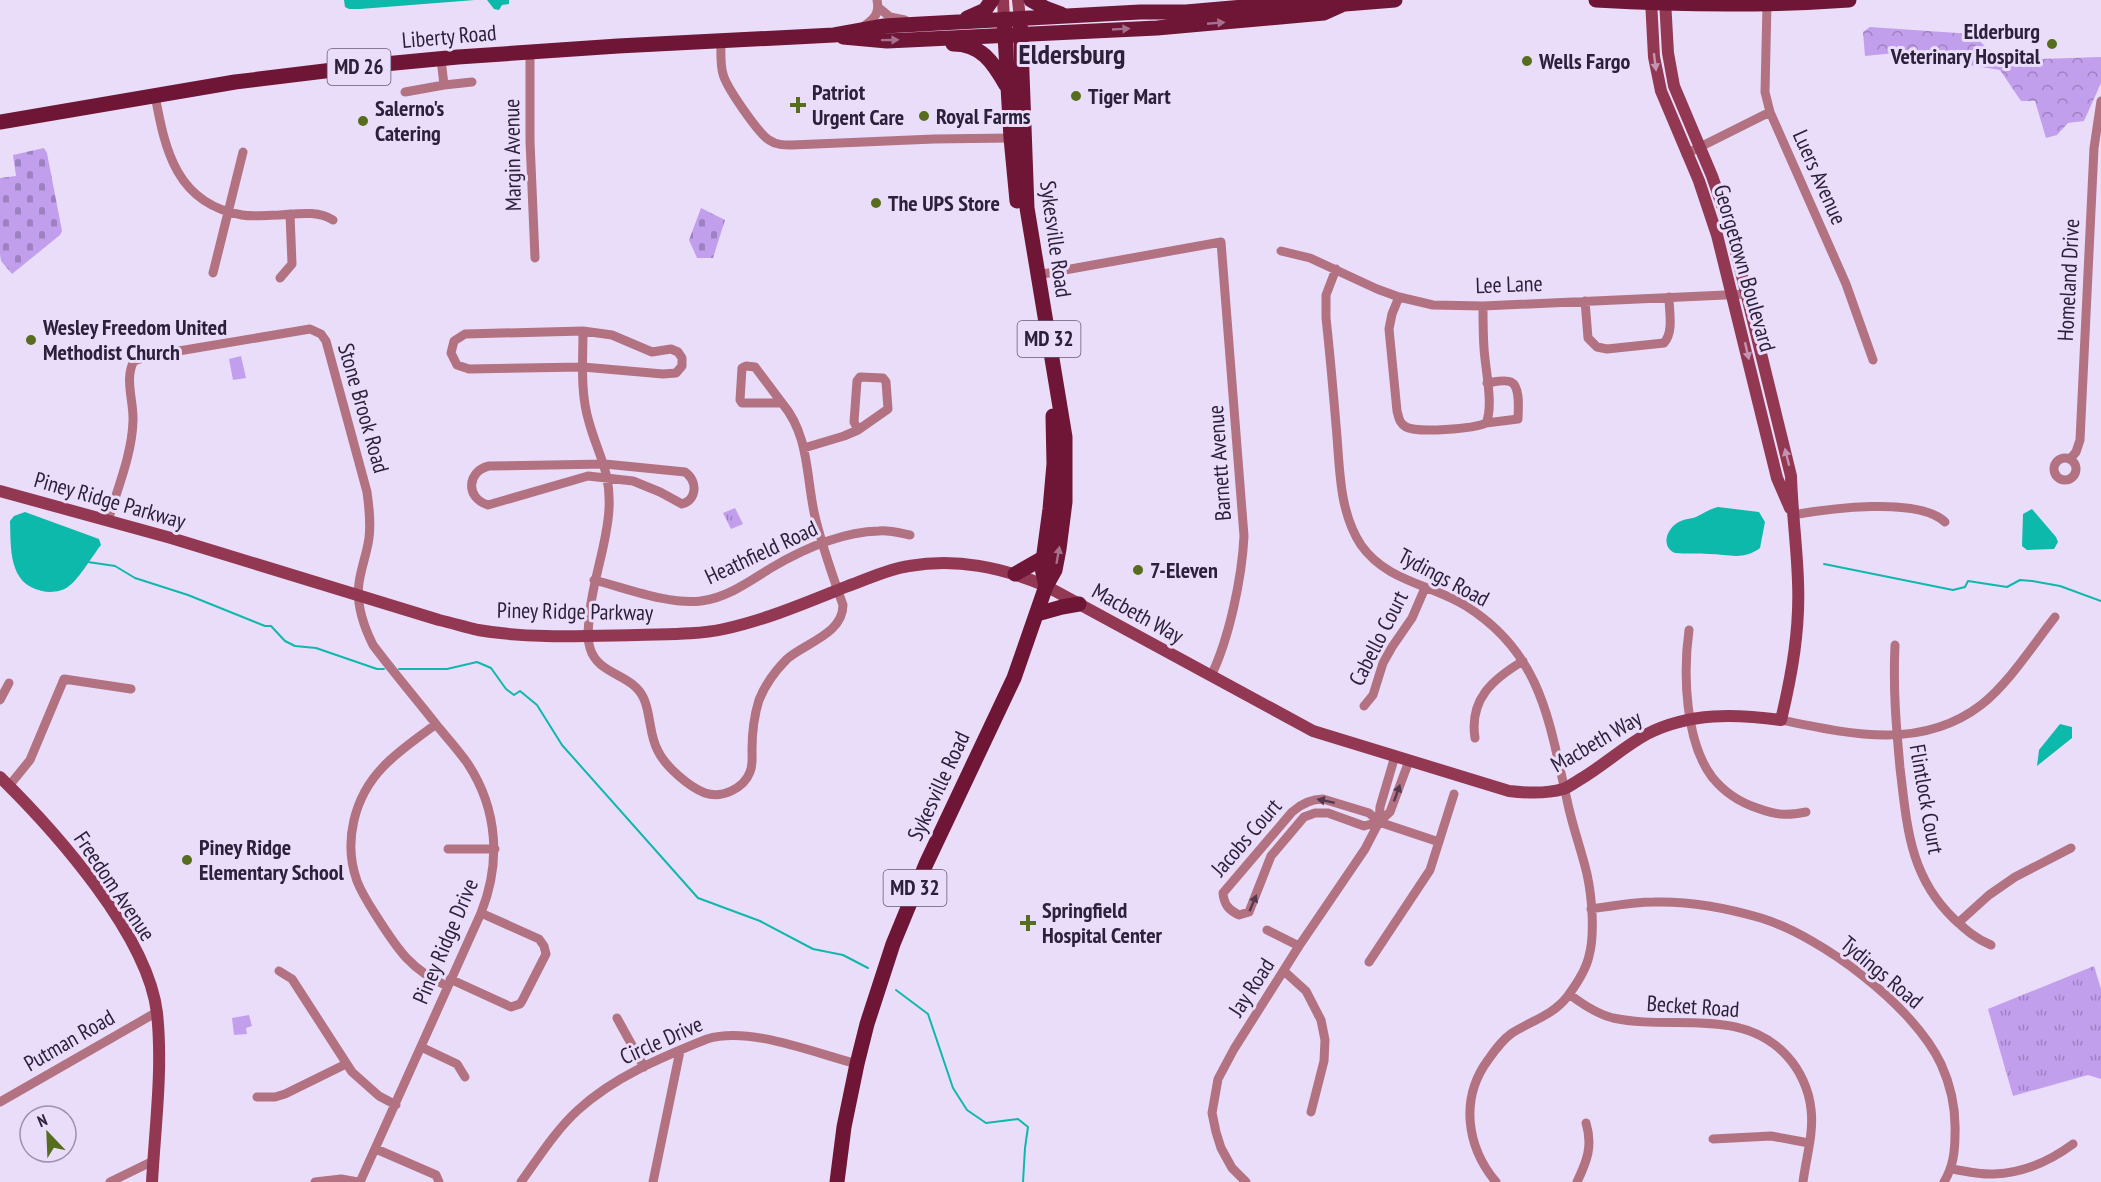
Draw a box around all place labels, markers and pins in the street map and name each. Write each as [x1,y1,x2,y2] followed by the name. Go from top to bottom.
[1890,17,2041,70] place label: Elderburg Veterinary Hospital
[2045,37,2059,51] marker: Elderburg Veterinary Hospital
[1538,47,1631,75] place label: Wells Fargo
[1520,54,1534,68] marker: Wells Fargo
[812,78,904,131] place label: Patriot Urgent Care
[1088,82,1171,110] place label: Tiger Mart
[1069,89,1083,103] marker: Tiger Mart
[375,94,445,147] place label: Salerno's Catering
[789,96,807,114] marker: Patriot Urgent Care
[936,102,1031,130] place label: Royal Farms
[917,109,931,123] marker: Royal Farms
[356,114,370,128] marker: Salerno's Catering
[888,189,1000,217] place label: The UPS Store
[869,196,883,210] marker: The UPS Store
[42,313,227,366] place label: Wesley Freedom United Methodist Church
[24,333,38,347] marker: Wesley Freedom United Methodist Church
[1150,556,1218,584] place label: 7-Eleven
[1131,563,1145,577] marker: 7-Eleven
[199,833,345,886] place label: Piney Ridge Elementary School
[180,853,194,867] marker: Piney Ridge Elementary School
[1042,896,1163,949] place label: Springfield Hospital Center
[1019,914,1037,932] marker: Springfield Hospital Center

